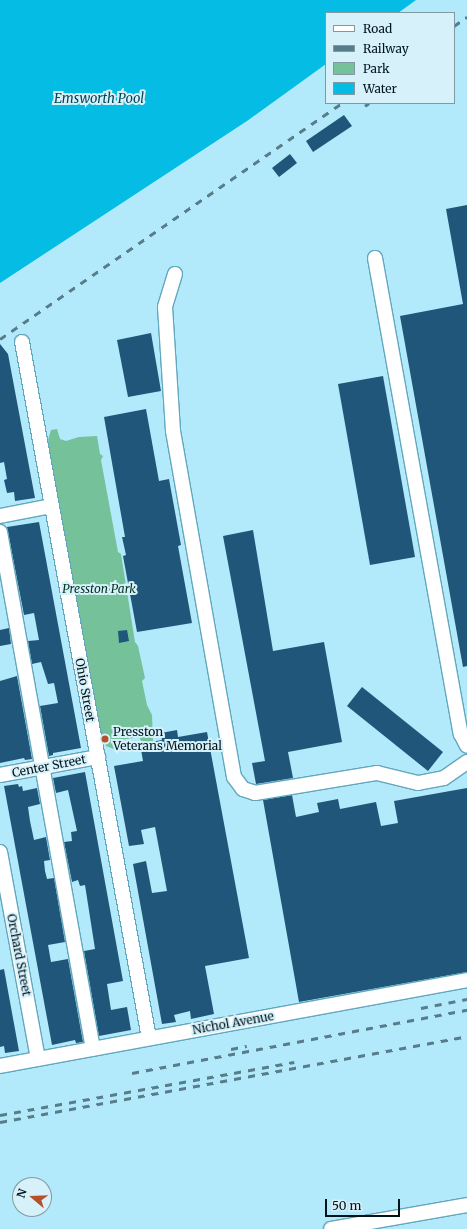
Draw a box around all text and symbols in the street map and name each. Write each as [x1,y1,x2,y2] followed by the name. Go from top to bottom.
[325,12,455,104] legend
[363,21,392,36] text: Road
[363,41,409,56] text: Railway
[363,61,390,76] text: Park
[363,81,397,96] text: Water
[54,91,144,107] water label: Emsworth Pool
[62,582,136,596] park label: Presston Park
[72,657,98,723] street label: Ohio Street
[113,725,222,753] place label: Presston Veterans Memorial
[100,734,110,744] marker: Presston Veterans Memorial
[11,752,87,780] street label: Center Street
[4,913,34,997] street label: Orchard Street
[191,1009,275,1037] street label: Nichol Avenue
[12,1177,52,1217] north arrow
[14,1187,30,1200] text: N
[327,1191,402,1217] scale bar
[332,1198,361,1213] text: 50 m

